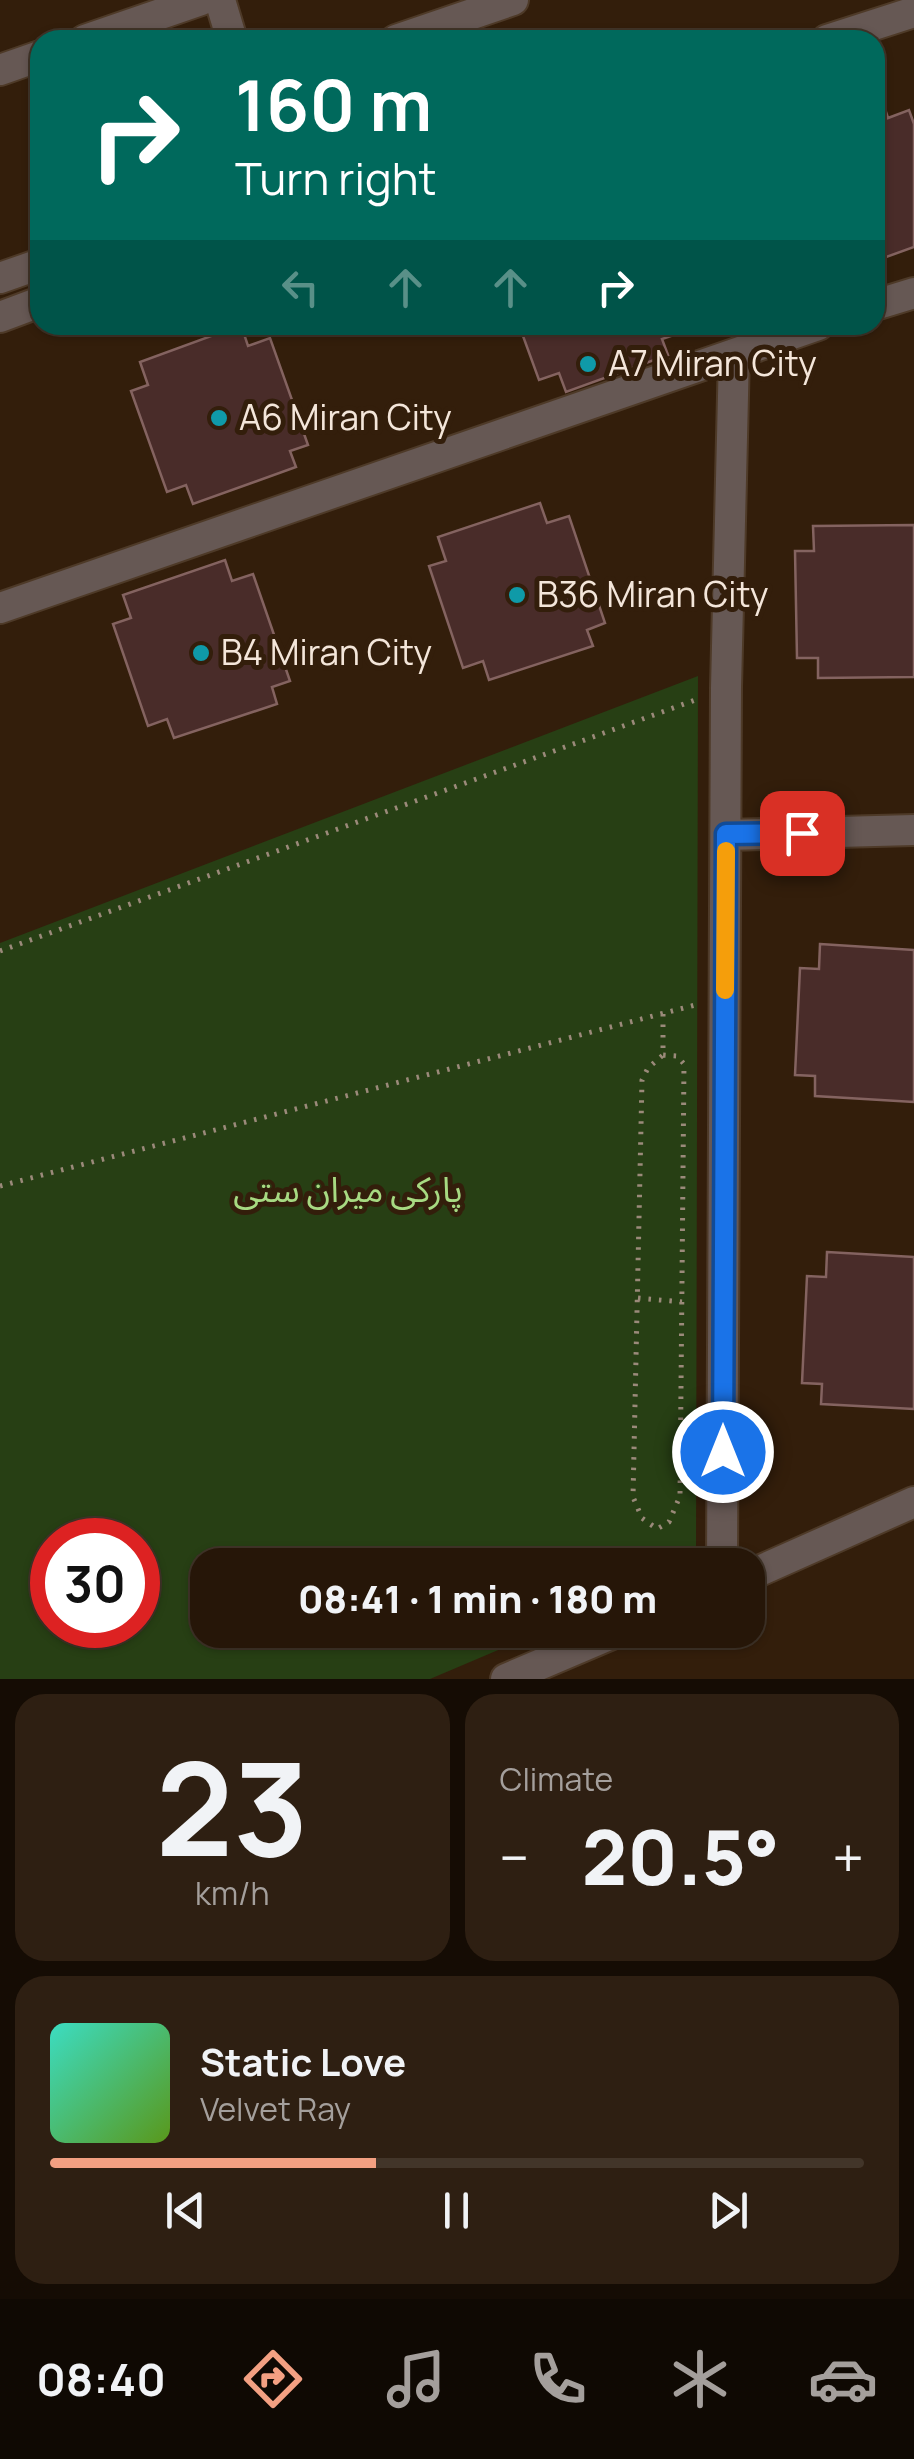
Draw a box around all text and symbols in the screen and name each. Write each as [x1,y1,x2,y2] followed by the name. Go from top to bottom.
[235,56,432,152] text: 160 m
[70,70,200,200] icon: right
[235,147,436,209] text: Turn right
[273,260,328,315] icon: left
[378,260,433,315] icon: ahead
[483,260,538,315] icon: ahead
[588,260,643,315] icon: right
[608,339,817,387] place label: A7 Miran City
[577,353,599,375] marker: A7 Miran City
[239,393,452,441] place label: A6 Miran City
[208,407,230,429] marker: A6 Miran City
[537,570,768,618] place label: B36 Miran City
[506,584,528,606] marker: B36 Miran City
[221,628,432,676] place label: B4 Miran City
[190,642,212,664] marker: B4 Miran City
[760,791,845,876] pin
[775,806,830,861] icon: arrive
[233,1165,463,1213] park label: پارکی میران ستی
[671,1400,775,1504] position arrow
[30,1518,160,1648] speed limit sign: 30
[298,1572,657,1624] text: 08:41 · 1 min · 180 m
[156,1717,309,1895] text: 23
[500,1757,613,1801] text: Climate
[582,1805,780,1908] text: 20.5°
[500,1819,529,1895] text: −
[832,1819,864,1895] text: +
[195,1871,269,1915] text: km/h
[200,2035,406,2087] text: Static Love
[200,2087,351,2131] text: Velvet Ray
[158,2183,213,2238] icon: previous
[429,2183,484,2238] icon: pause
[701,2183,756,2238] icon: next
[238,2344,308,2414] icon: directions
[381,2344,451,2414] icon: music
[523,2344,593,2414] icon: phone
[665,2344,735,2414] icon: climate
[808,2344,878,2414] icon: car
[36,2348,166,2410] text: 08:40

